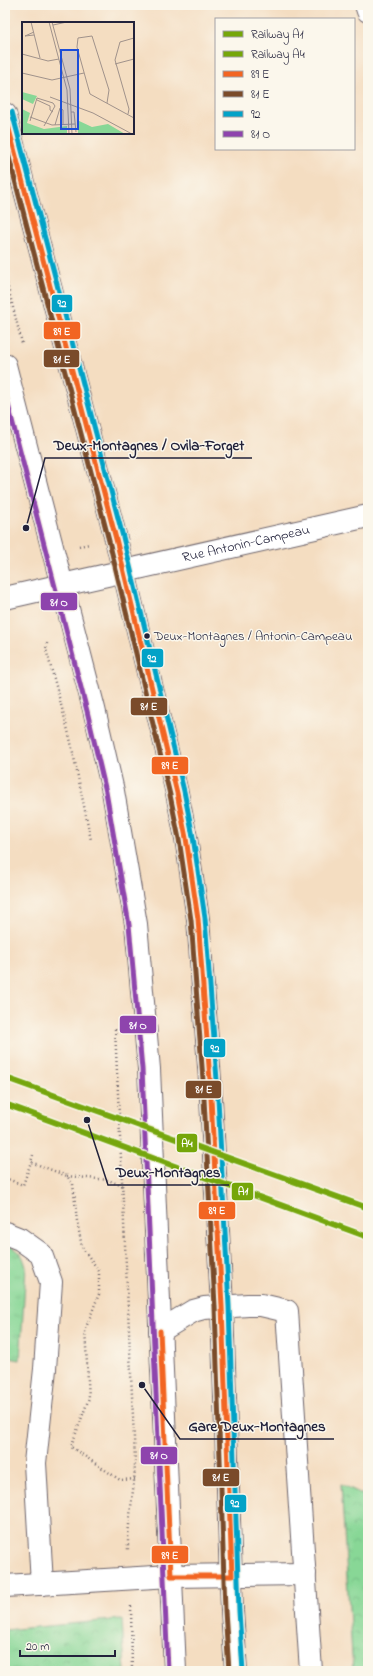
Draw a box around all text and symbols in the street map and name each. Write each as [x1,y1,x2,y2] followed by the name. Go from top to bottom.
[215,18,355,150] legend
[22,22,134,134] inset map
[251,26,304,45] text: Railway A1
[251,46,305,65] text: Railway A4
[251,66,269,84] text: 89 E
[251,86,270,104] text: 81 E
[251,106,261,124] text: 92
[251,126,270,144] text: 81 O
[51,294,73,313] line badge: 92
[57,296,67,312] text: 92
[43,321,81,340] line badge: 89 E
[53,324,71,340] text: 89 E
[43,349,80,368] line badge: 81 E
[52,352,71,368] text: 81 E
[45,431,252,458] callout: Deux-Montagnes / Ovila-Forget
[53,435,245,459] text: Deux-Montagnes / Ovila-Forget
[180,519,312,568] street label: Rue Antonin-Campeau
[40,592,78,611] line badge: 81 O
[49,595,68,611] text: 81 O
[153,627,352,647] place label: Deux-Montagnes / Antonin-Campeau
[142,631,152,641] marker: Deux-Montagnes / Antonin-Campeau
[141,648,164,668] line badge: 92
[147,651,157,667] text: 92
[130,697,168,716] line badge: 81 E
[139,699,158,715] text: 81 E
[151,756,189,775] line badge: 89 E
[161,758,179,774] text: 89 E
[119,1015,157,1034] line badge: 81 O
[128,1018,147,1034] text: 81 O
[203,1038,226,1058] line badge: 92
[210,1041,220,1057] text: 92
[185,1080,222,1099] line badge: 81 E
[194,1082,213,1098] text: 81 E
[176,1133,198,1153] line badge: A4
[181,1136,193,1152] text: A4
[108,1158,229,1185] callout: Deux-Montagnes
[115,1162,221,1186] text: Deux-Montagnes
[231,1182,254,1201] line badge: A1
[238,1184,249,1200] text: A1
[198,1201,236,1220] line badge: 89 E
[208,1203,226,1219] text: 89 E
[180,1412,334,1439] callout: Gare Deux-Montagnes
[188,1416,326,1440] text: Gare Deux-Montagnes
[140,1446,178,1465] line badge: 81 O
[149,1448,168,1464] text: 81 O
[202,1468,240,1487] line badge: 81 E
[211,1470,230,1486] text: 81 E
[224,1494,247,1513] line badge: 92
[230,1496,240,1512] text: 92
[151,1545,189,1564] line badge: 89 E
[161,1548,179,1564] text: 89 E
[20,1632,115,1658] scale bar
[26,1638,49,1656] text: 20 m

